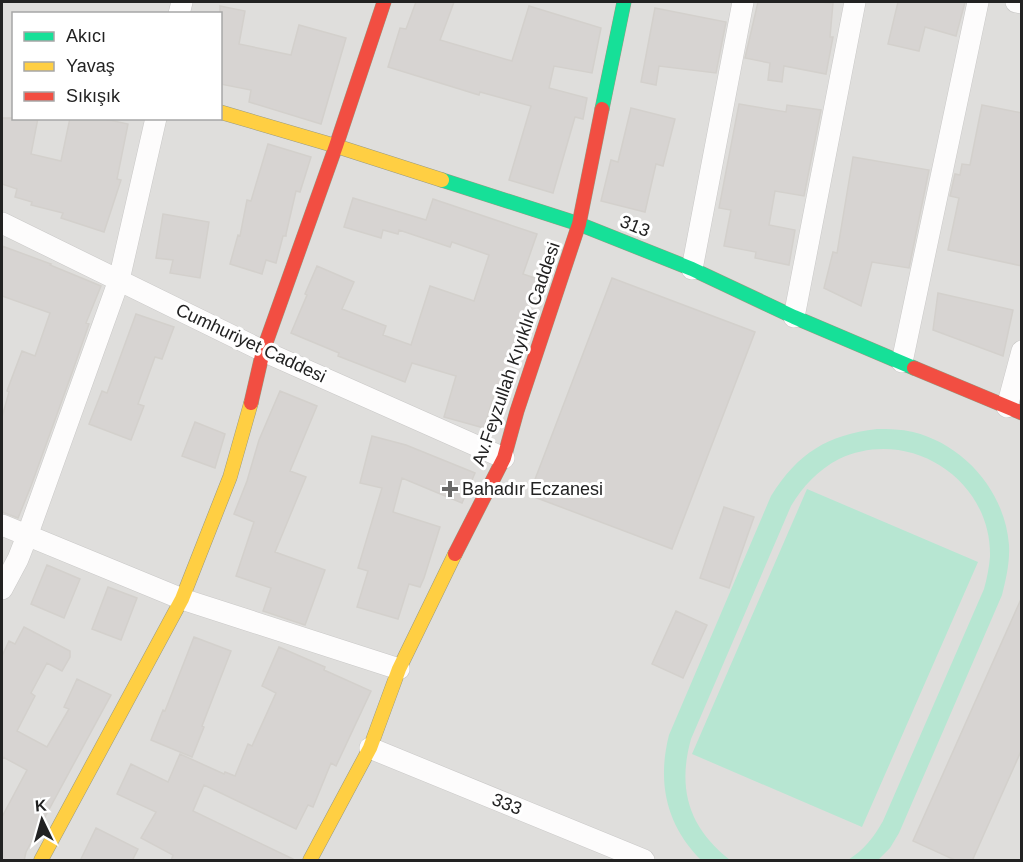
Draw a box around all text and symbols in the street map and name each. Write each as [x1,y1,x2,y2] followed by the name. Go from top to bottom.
[12,12,222,120] legend
[66,26,106,46] text: Akıcı
[66,56,115,76] text: Yavaş
[66,86,121,106] text: Sıkışık
[617,211,653,241] street label: 313
[468,239,564,469] street label: Av.Feyzullah Kıyıklık Caddesi
[173,299,329,387] street label: Cumhuriyet Caddesi
[462,479,603,499] place label: Bahadır Eczanesi
[443,482,457,496] marker: Bahadır Eczanesi
[489,789,525,819] street label: 333
[12,790,72,850] north arrow
[34,797,48,815] text: K

